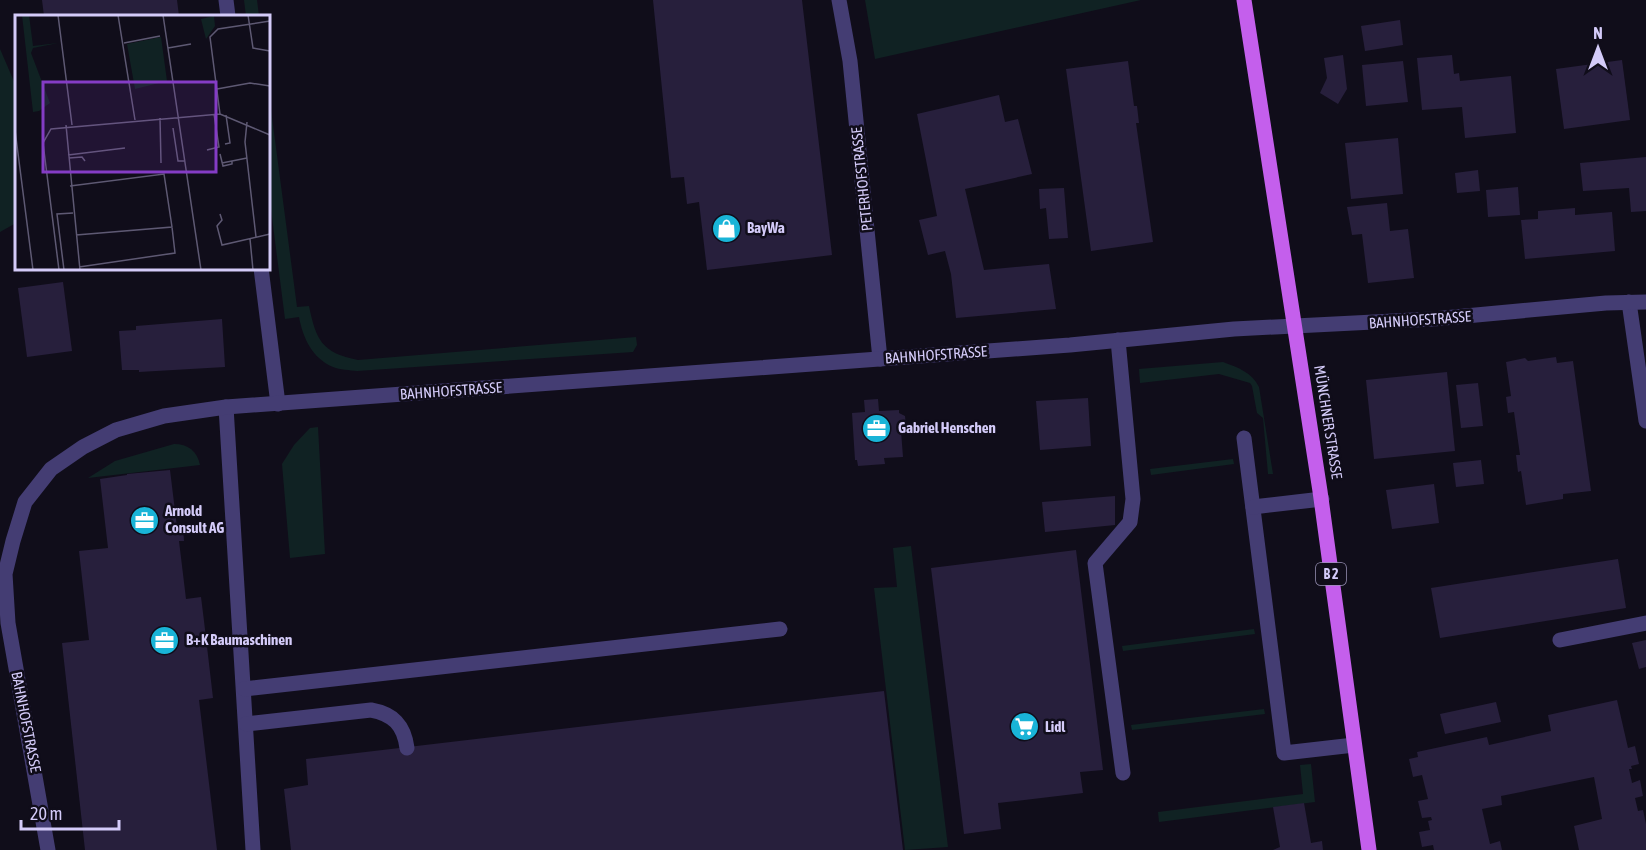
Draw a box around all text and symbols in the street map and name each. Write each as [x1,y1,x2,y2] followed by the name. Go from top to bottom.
[15,15,270,270] inset map
[1568,18,1628,78] north arrow
[1593,24,1603,42] text: N
[848,126,875,232] street label: PETERHOFSTRASSE
[710,212,742,244] shop icon: BayWa
[747,219,785,236] place label: BayWa
[1368,307,1472,332] street label: BAHNHOFSTRASSE
[884,342,988,367] street label: BAHNHOFSTRASSE
[1311,364,1346,481] street label: MÜNCHNER STRASSE
[399,378,503,403] street label: BAHNHOFSTRASSE
[861,412,893,444] office icon: Gabriel Henschen
[898,419,996,436] place label: Gabriel Henschen
[164,502,224,536] place label: Arnold Consult AG
[128,504,160,536] office icon: Arnold Consult AG
[1316,563,1346,585] road number: B 2
[149,624,181,656] office icon: B+K Baumaschinen
[186,631,292,648] place label: B+K Baumaschinen
[8,670,45,774] street label: BAHNHOFSTRASSE
[1008,711,1040,743] supermarket icon: Lidl
[1045,718,1066,735] place label: Lidl
[21,793,118,831] scale bar
[30,803,62,824] text: 20 m

